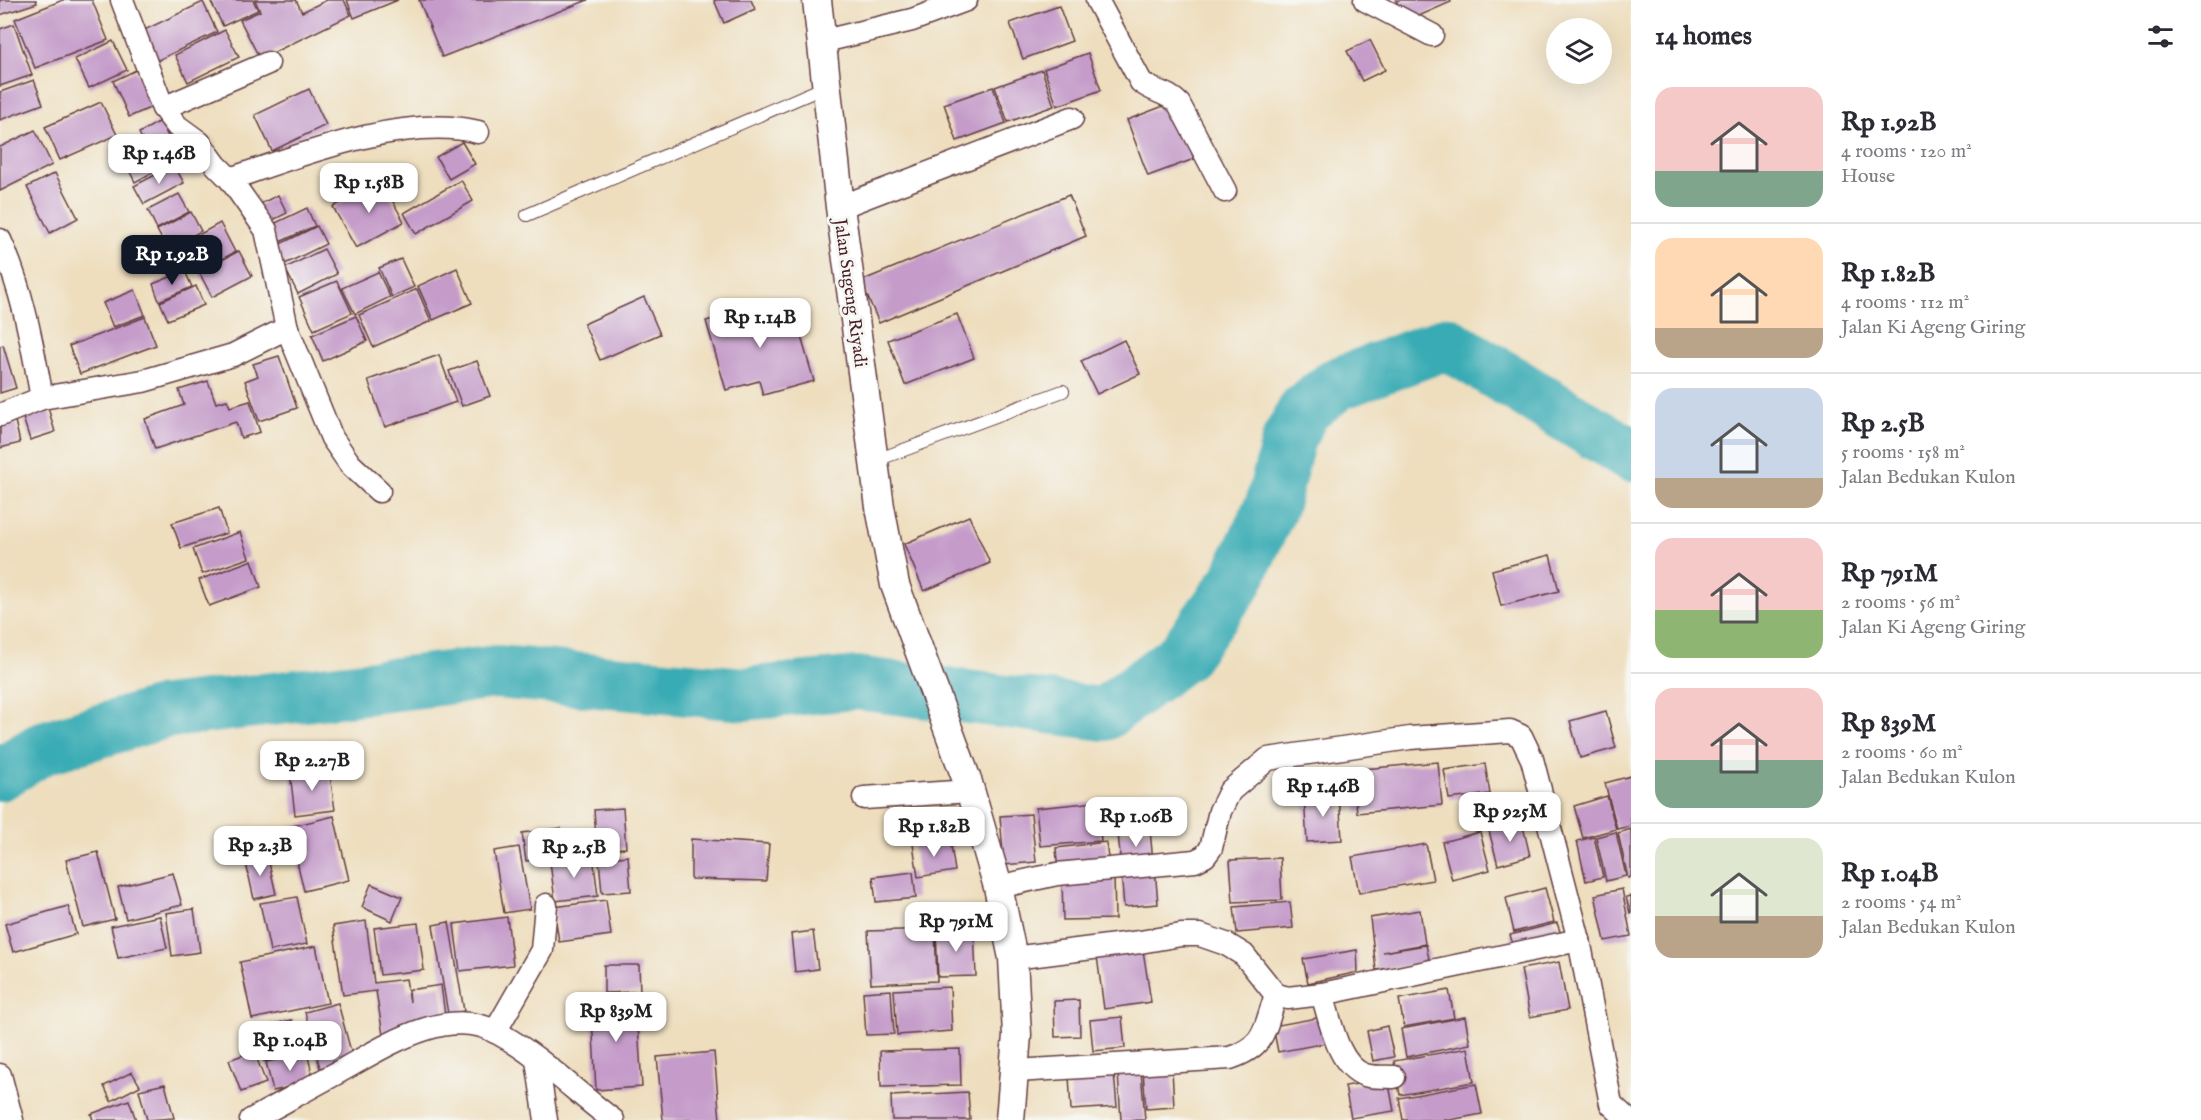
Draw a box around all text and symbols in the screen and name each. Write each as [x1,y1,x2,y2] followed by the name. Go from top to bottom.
[1546,18,1612,84] map controls
[1546,18,1612,84] button: layers
[1655,20,1752,53] text: 14 homes
[2144,20,2177,53] icon: filters
[1841,106,1936,139] text: Rp 1.92B
[1703,111,1775,183] icon: home
[97,134,221,185] pin: Rp 1.46B
[1841,139,1972,164] text: 4 rooms · 120 m²
[122,141,196,166] text: Rp 1.46B
[307,163,431,214] pin: Rp 1.58B
[1841,164,1895,189] text: House
[334,170,404,195] text: Rp 1.58B
[827,215,871,369] street label: Jalan Sugeng Riyadi
[110,235,234,286] pin: Rp 1.92B
[135,242,209,267] text: Rp 1.92B
[1841,257,1935,290] text: Rp 1.82B
[1703,262,1775,334] icon: home
[1841,290,1969,315] text: 4 rooms · 112 m²
[698,298,822,349] pin: Rp 1.14B
[724,305,796,330] text: Rp 1.14B
[1841,315,2025,340] text: Jalan Ki Ageng Giring
[1841,407,1925,440] text: Rp 2.5B
[1703,412,1775,484] icon: home
[1841,440,1965,465] text: 5 rooms · 158 m²
[1841,465,2016,490] text: Jalan Bedukan Kulon
[1841,557,1938,590] text: Rp 791M
[1703,562,1775,634] icon: home
[1841,590,1960,615] text: 2 rooms · 56 m²
[1841,615,2025,640] text: Jalan Ki Ageng Giring
[1841,707,1936,740] text: Rp 839M
[1703,712,1775,784] icon: home
[1841,740,1963,765] text: 2 rooms · 60 m²
[250,741,374,792] pin: Rp 2.27B
[274,748,350,773] text: Rp 2.27B
[1841,765,2016,790] text: Jalan Bedukan Kulon
[1261,767,1385,818] pin: Rp 1.46B
[1286,774,1360,799] text: Rp 1.46B
[1455,792,1565,843] pin: Rp 925M
[1074,797,1198,848] pin: Rp 1.06B
[1473,799,1547,824] text: Rp 925M
[1099,804,1173,829] text: Rp 1.06B
[872,807,996,858] pin: Rp 1.82B
[898,814,970,839] text: Rp 1.82B
[205,826,315,877] pin: Rp 2.3B
[519,828,629,879] pin: Rp 2.5B
[228,833,292,858] text: Rp 2.3B
[542,835,606,860] text: Rp 2.5B
[1841,857,1938,890] text: Rp 1.04B
[1703,862,1775,934] icon: home
[1841,890,1962,915] text: 2 rooms · 54 m²
[901,902,1011,953] pin: Rp 791M
[919,909,993,934] text: Rp 791M
[1841,915,2016,940] text: Jalan Bedukan Kulon
[561,992,671,1043] pin: Rp 839M
[579,999,653,1024] text: Rp 839M
[228,1021,352,1072] pin: Rp 1.04B
[253,1028,327,1053] text: Rp 1.04B

